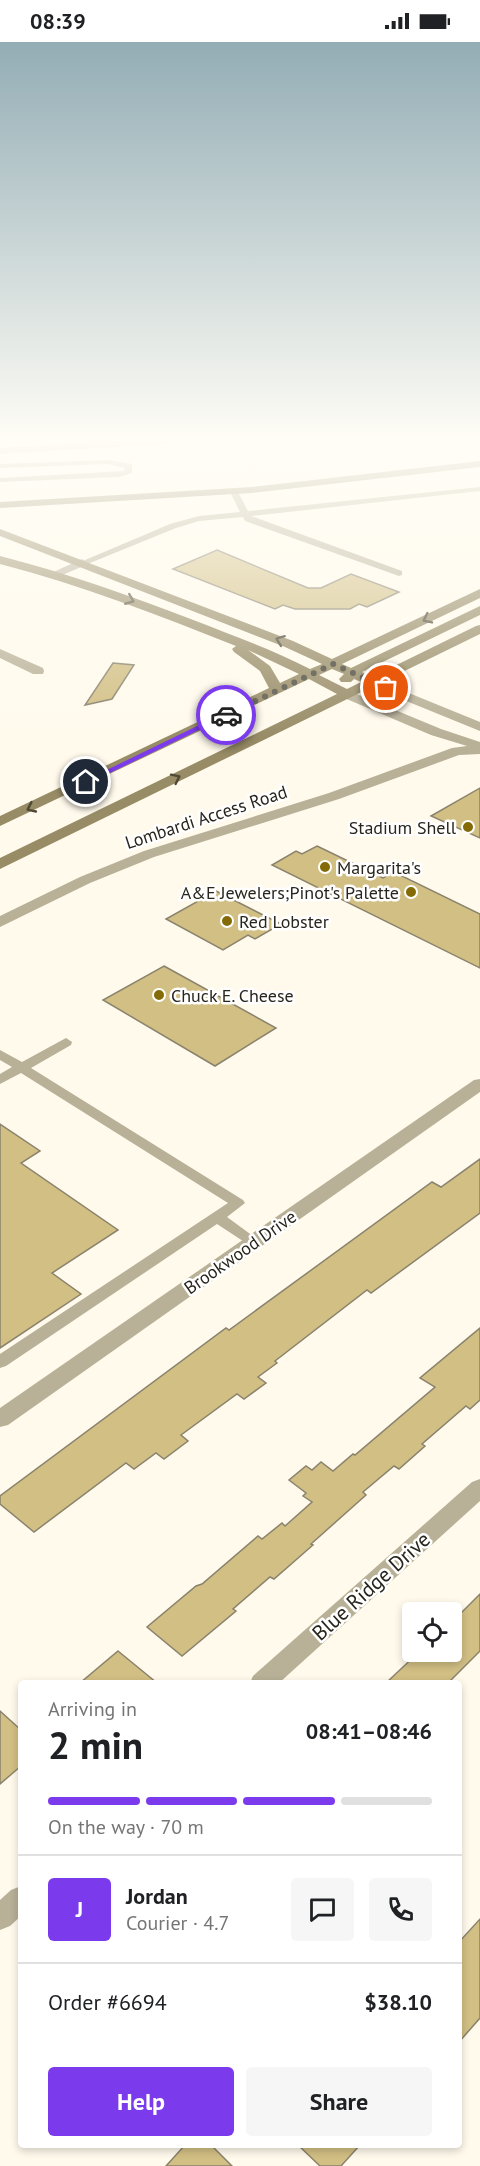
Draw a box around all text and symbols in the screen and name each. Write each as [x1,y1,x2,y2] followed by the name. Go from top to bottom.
[30,7,86,35] text: 08:39
[124,593,135,605] one-way arrow
[423,611,434,623] one-way arrow
[275,635,286,647] one-way arrow
[360,662,411,713] pin
[369,671,402,704] icon: bag
[196,685,256,745] courier
[210,699,243,732] icon: car
[60,756,111,807] pin
[69,765,102,798] icon: home
[170,773,181,785] one-way arrow
[122,780,290,854] street label: Lombardi Access Road
[26,800,37,812] one-way arrow
[349,816,457,839] place label: Stadium Shell
[461,820,475,834] marker: Stadium Shell
[337,856,421,879] place label: Margarita's
[318,860,332,874] marker: Margarita's
[181,881,399,904] place label: A&E Jewelers;Pinot's Palette
[404,885,418,899] marker: A&E Jewelers;Pinot's Palette
[239,910,329,933] place label: Red Lobster
[220,914,234,928] marker: Red Lobster
[171,984,294,1007] place label: Chuck E. Cheese
[152,988,166,1002] marker: Chuck E. Cheese
[179,1205,301,1299] street label: Brookwood Drive
[306,1526,436,1646] street label: Blue Ridge Drive
[402,1602,462,1662] map controls
[402,1602,462,1662] button: locate
[48,1696,137,1722] text: Arriving in
[306,1717,432,1745] text: 08:41–08:46
[48,1719,143,1770] text: 2 min
[48,1814,204,1840] text: On the way · 70 m
[291,1878,354,1941] button: chat
[369,1878,432,1941] button: phone
[126,1882,188,1910] text: Jordan
[76,1895,83,1923] text: J
[126,1910,229,1936] text: Courier · 4.7
[48,1988,167,2016] text: Order #6694
[364,1988,432,2016] text: $38.10
[48,2067,234,2136] button: Help
[246,2067,432,2136] button: Share

